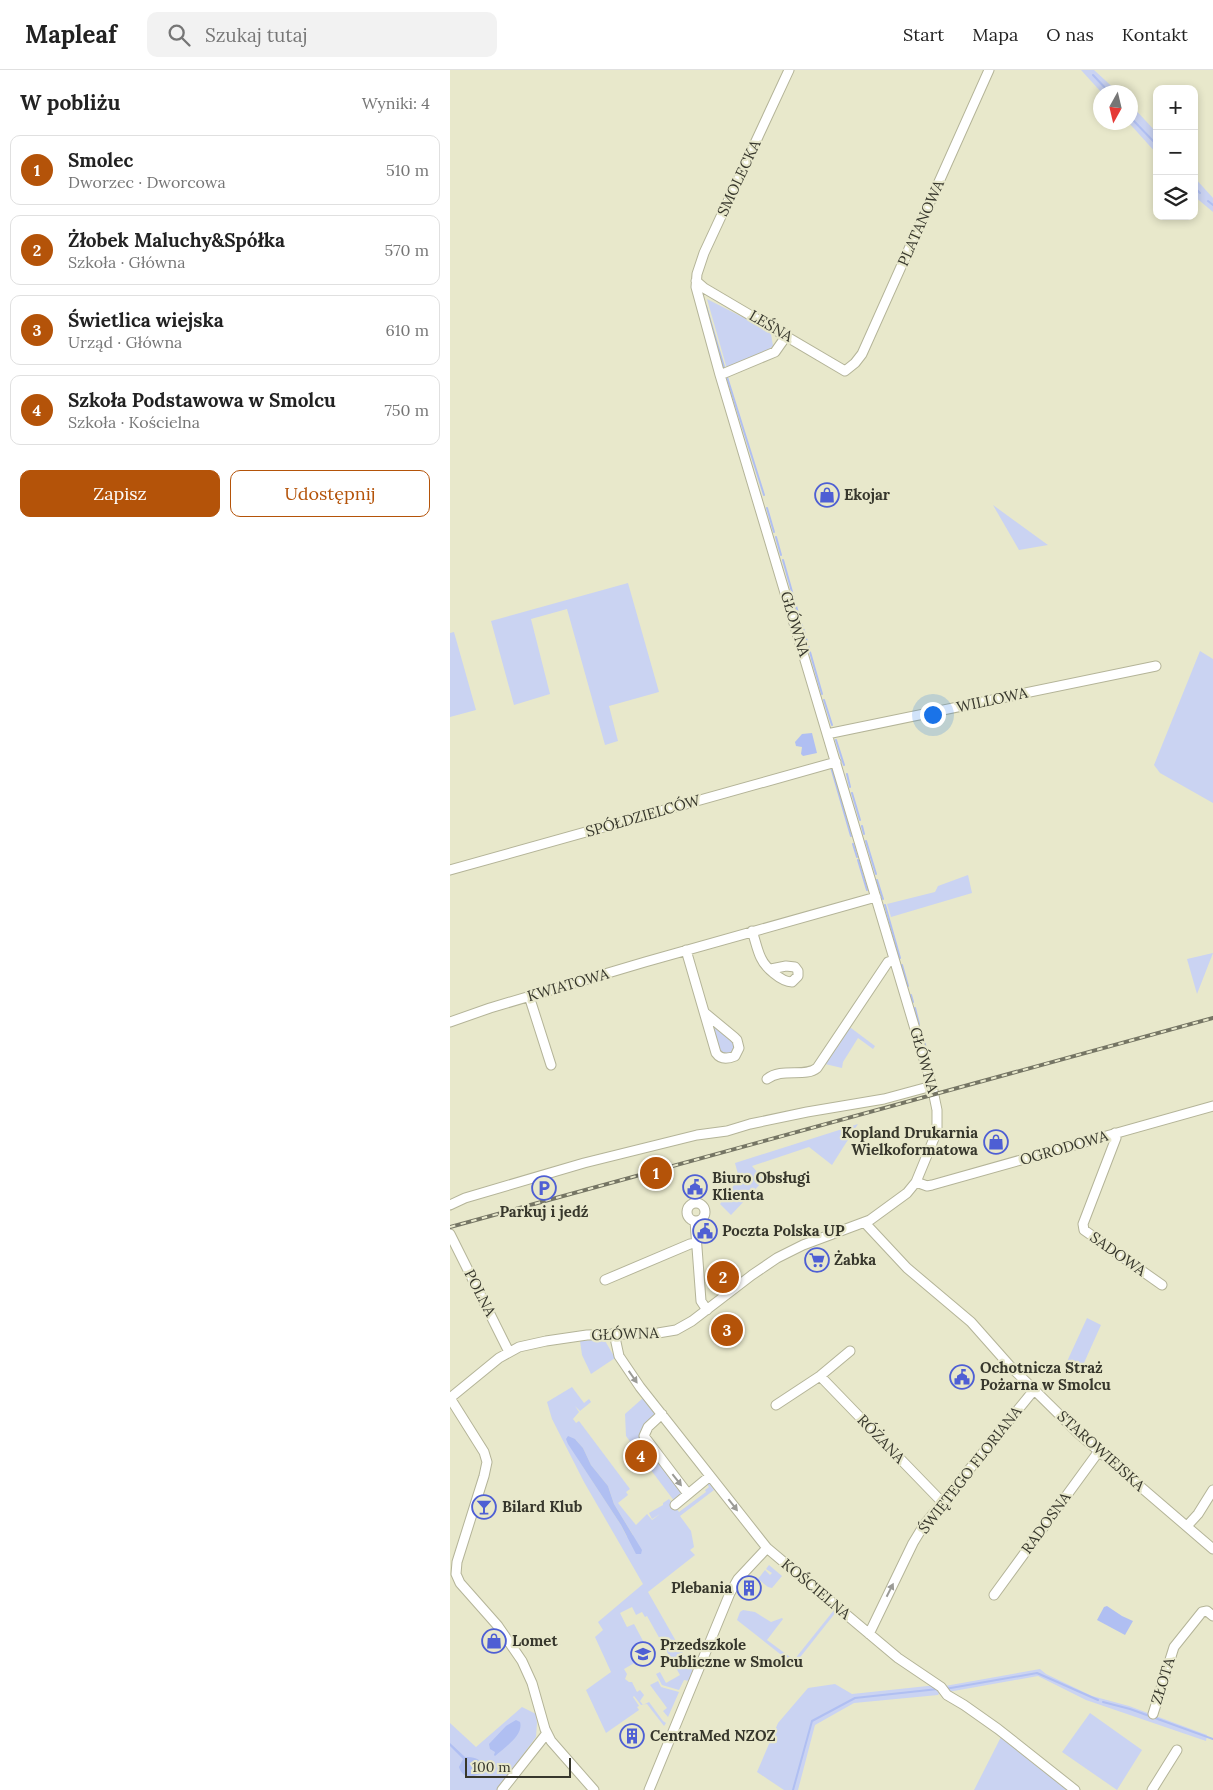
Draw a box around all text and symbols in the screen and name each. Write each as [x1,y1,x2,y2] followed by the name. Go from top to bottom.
[147,12,497,57] search box
[25,19,117,50] text: Mapleaf
[165,21,193,49] icon: search
[205,23,307,47] text: Szukaj tutaj
[903,23,944,46] text: Start
[972,23,1018,46] text: Mapa
[1046,23,1094,46] text: O nas
[1122,23,1188,46] text: Kontakt
[1093,85,1138,130] north arrow
[1153,85,1198,220] map controls
[1153,85,1198,130] button: +
[20,89,120,116] text: W pobliżu
[362,93,430,113] text: Wyniki: 4
[1153,130,1198,175] button: −
[713,136,765,219] street label: SMOLECKA
[68,148,133,172] text: Smolec
[34,160,40,180] text: 1
[386,160,429,180] text: 510 m
[68,172,226,192] text: Dworzec · Dworcowa
[1153,175,1198,220] button: layers
[893,176,948,269] street label: PLATANOWA
[68,228,285,252] text: Żłobek Maluchy&Spółka
[33,240,41,260] text: 2
[384,240,429,260] text: 570 m
[68,252,186,272] text: Szkoła · Główna
[746,306,797,346] street label: LEŚNA
[68,308,224,332] text: Świetlica wiejska
[33,320,41,340] text: 3
[385,320,429,340] text: 610 m
[68,332,182,352] text: Urząd · Główna
[68,388,336,412] text: Szkoła Podstawowa w Smolcu
[33,400,41,420] text: 4
[384,400,429,420] text: 750 m
[68,412,200,432] text: Szkoła · Kościelna
[20,470,220,517] button: Zapisz
[230,470,430,517] button: Udostępnij
[814,482,840,508] shop icon: Ekojar
[844,485,891,504] place label: Ekojar
[777,589,815,659] street label: GŁÓWNA
[955,683,1030,716] street label: WILLOWA
[920,702,946,728] your location
[583,790,703,841] street label: SPÓŁDZIELCÓW
[525,964,612,1005] street label: KWIATOWA
[906,1025,943,1095] street label: GŁÓWNA
[841,1123,978,1159] place label: Kopland Drukarnia Wielkoformatowa
[1017,1126,1111,1169] street label: OGRODOWA
[983,1129,1009,1155] shop icon: Kopland Drukarnia Wielkoformatowa
[640,1154,672,1192] pin: 1
[712,1168,811,1204] place label: Biuro Obsługi Klienta
[682,1174,708,1200] public building icon: Biuro Obsługi Klienta
[531,1175,557,1201] parking icon: Parkuj i jedź
[499,1202,589,1221] place label: Parkuj i jedź
[692,1218,718,1244] public building icon: Poczta Polska UP
[722,1221,845,1240] place label: Poczta Polska UP
[1086,1227,1151,1280] street label: SADOWA
[804,1247,830,1273] supermarket icon: Żabka
[834,1250,876,1269] place label: Żabka
[707,1258,739,1296] pin: 2
[461,1266,501,1320] street label: POLNA
[711,1311,743,1349] pin: 3
[591,1323,660,1344] street label: GŁÓWNA
[980,1358,1111,1394] place label: Ochotnicza Straż Pożarna w Smolcu
[949,1364,975,1390] public building icon: Ochotnicza Straż Pożarna w Smolcu
[628,1370,638,1384] one-way arrow
[914,1402,1026,1537] street label: ŚWIĘTEGO FLORIANA
[1054,1406,1149,1495] street label: STAROWIEJSKA
[853,1410,910,1468] street label: RÓŻANA
[625,1437,657,1475] pin: 4
[672,1473,682,1487] one-way arrow
[1017,1488,1075,1557] street label: RADOSNA
[471,1494,497,1520] bar icon: Bilard Klub
[502,1497,583,1516] place label: Bilard Klub
[728,1498,739,1511] one-way arrow
[778,1554,855,1623] street label: KOŚCIELNA
[736,1575,762,1601] building icon: Plebania
[671,1578,732,1597] place label: Plebania
[886,1583,894,1597] one-way arrow
[481,1628,507,1654] shop icon: Lomet
[512,1631,558,1650] place label: Lomet
[660,1635,803,1671] place label: Przedszkole Publiczne w Smolcu
[630,1641,656,1667] school or university icon: Przedszkole Publiczne w Smolcu
[1146,1655,1179,1707] street label: ZŁOTA
[619,1723,645,1749] building icon: CentraMed NZOZ
[650,1726,776,1745] place label: CentraMed NZOZ
[465,1755,571,1778] scale bar
[472,1758,511,1776] text: 100 m

